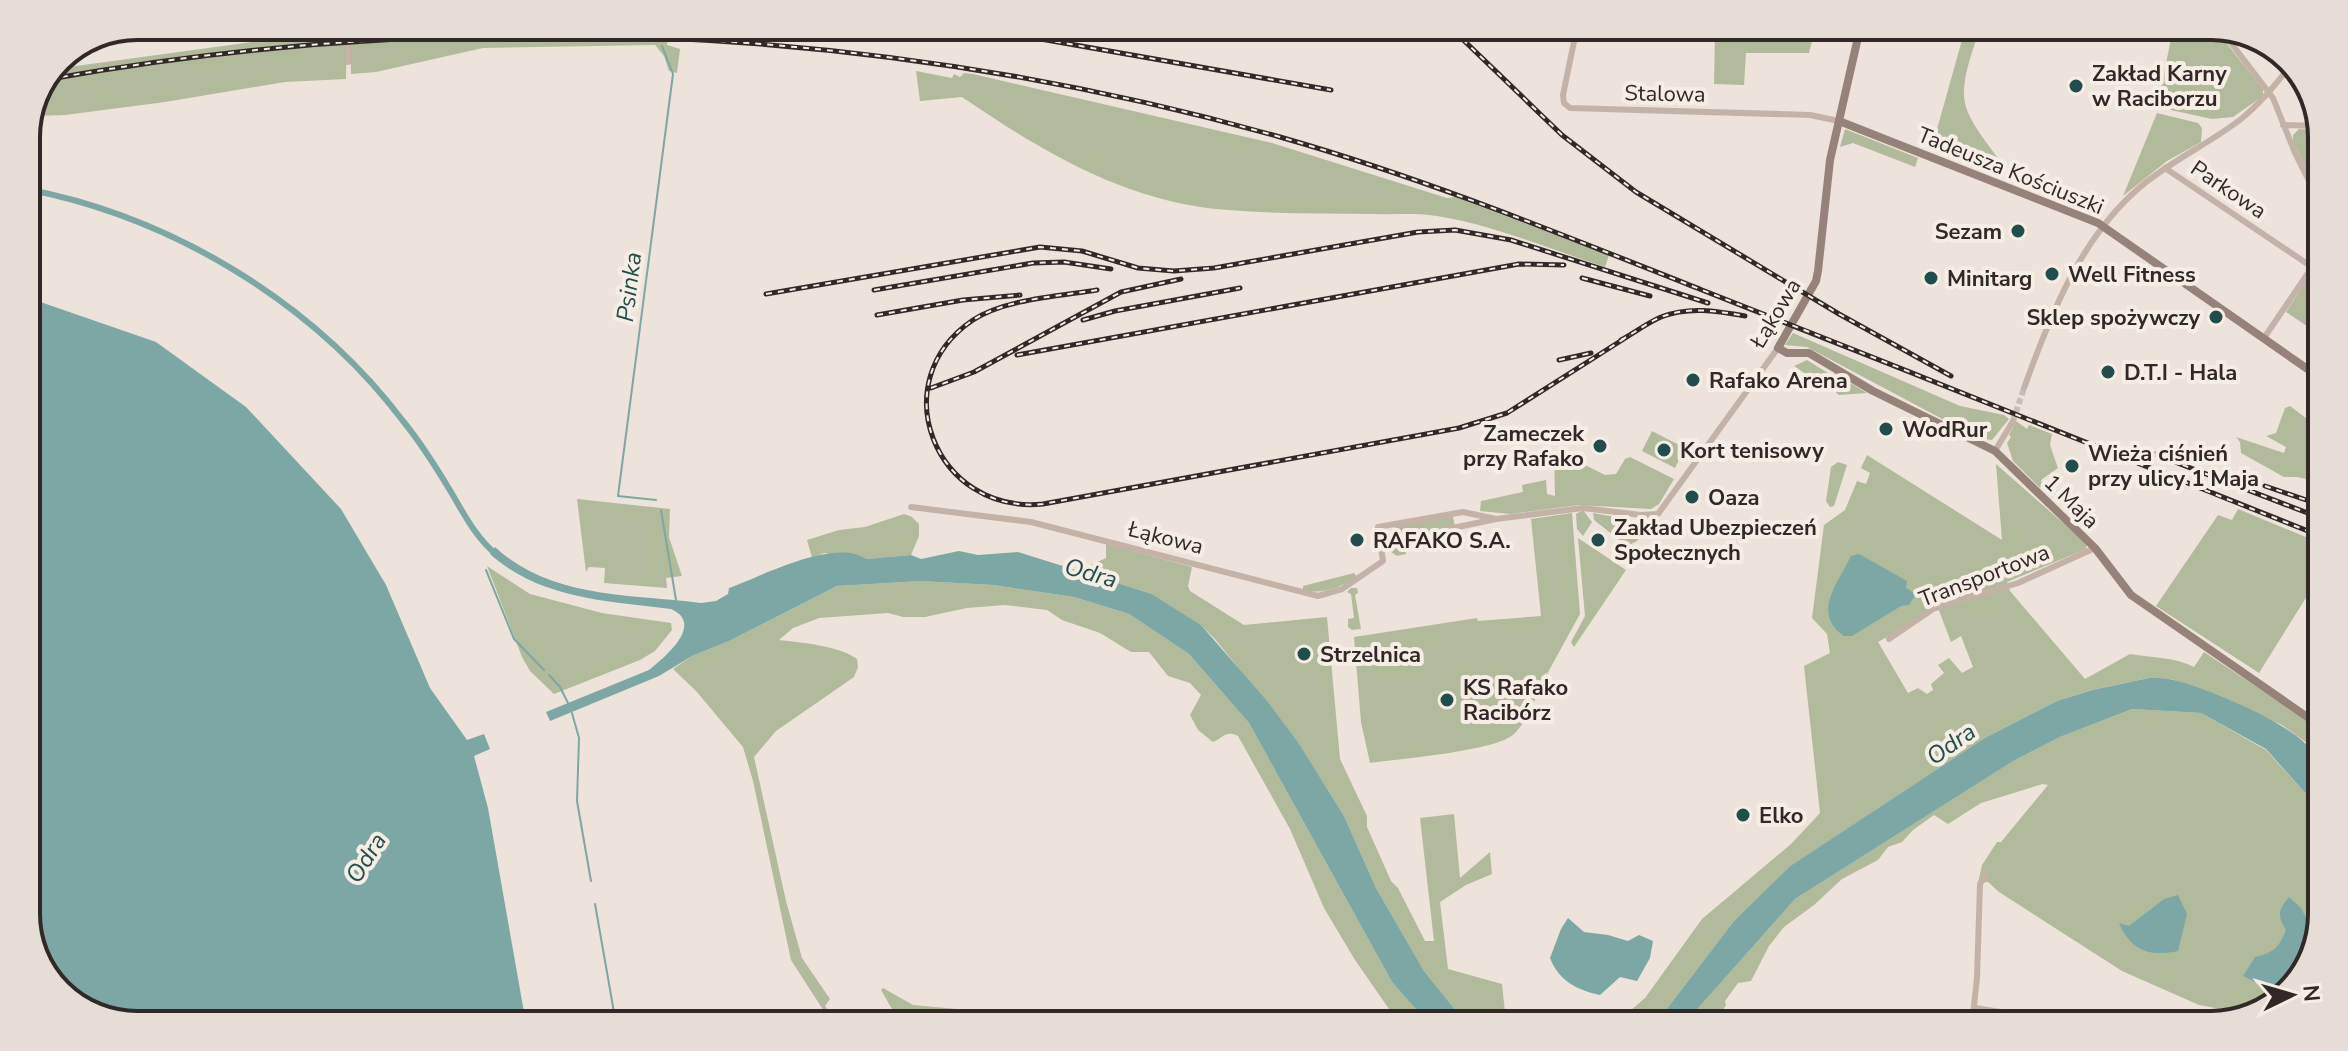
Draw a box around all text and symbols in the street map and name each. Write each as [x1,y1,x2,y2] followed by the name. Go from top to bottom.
[2092,59,2227,114] place label: Zakład Karny w Raciborzu
[2067,77,2085,95] marker: Zakład Karny w Raciborzu
[1624,78,1706,110] street label: Stalowa
[1913,120,2108,222] street label: Tadeusza Kościuszki
[2185,153,2272,226] street label: Parkowa
[1935,217,2002,247] place label: Sezam
[2009,222,2027,240] marker: Sezam
[609,250,649,324] water label: Psinka
[2068,260,2196,290] place label: Well Fitness
[1947,264,2032,294] place label: Minitarg
[2043,265,2061,283] marker: Well Fitness
[1922,269,1940,287] marker: Minitarg
[1743,273,1808,355] street label: Łąkowa
[2026,303,2200,333] place label: Sklep spożywczy
[2207,308,2225,326] marker: Sklep spożywczy
[2124,358,2237,388] place label: D.T.I - Hala
[2099,363,2117,381] marker: D.T.I - Hala
[1709,366,1848,396] place label: Rafako Arena
[1684,371,1702,389] marker: Rafako Arena
[1902,415,1988,445] place label: WodRur
[1463,419,1585,474] place label: Zameczek przy Rafako
[1877,420,1895,438] marker: WodRur
[1680,436,1824,466] place label: Kort tenisowy
[1591,437,1609,455] marker: Zameczek przy Rafako
[2088,439,2259,494] place label: Wieża ciśnień przy ulicy 1 Maja
[1655,441,1673,459] marker: Kort tenisowy
[2063,457,2081,475] marker: Wieża ciśnień przy ulicy 1 Maja
[2037,468,2106,535] street label: 1 Maja
[1708,483,1760,513] place label: Oaza
[1683,488,1701,506] marker: Oaza
[1614,513,1817,568] place label: Zakład Ubezpieczeń Społecznych
[1124,514,1206,562] street label: Łąkowa
[1373,526,1511,556] place label: RAFAKO S.A.
[1348,531,1366,549] marker: RAFAKO S.A.
[1589,531,1607,549] marker: Zakład Ubezpieczeń Społecznych
[1915,537,2054,615] street label: Transportowa
[1061,550,1121,596] water label: Odra
[1320,640,1421,670] place label: Strzelnica
[1295,645,1313,663] marker: Strzelnica
[1463,673,1568,728] place label: KS Rafako Racibórz
[1438,691,1456,709] marker: KS Rafako Racibórz
[1920,716,1982,772] water label: Odra
[1759,801,1803,831] place label: Elko
[1734,806,1752,824] marker: Elko
[338,827,394,889] water label: Odra
[2252,955,2332,1035] north arrow
[2295,984,2327,1003] text: N

